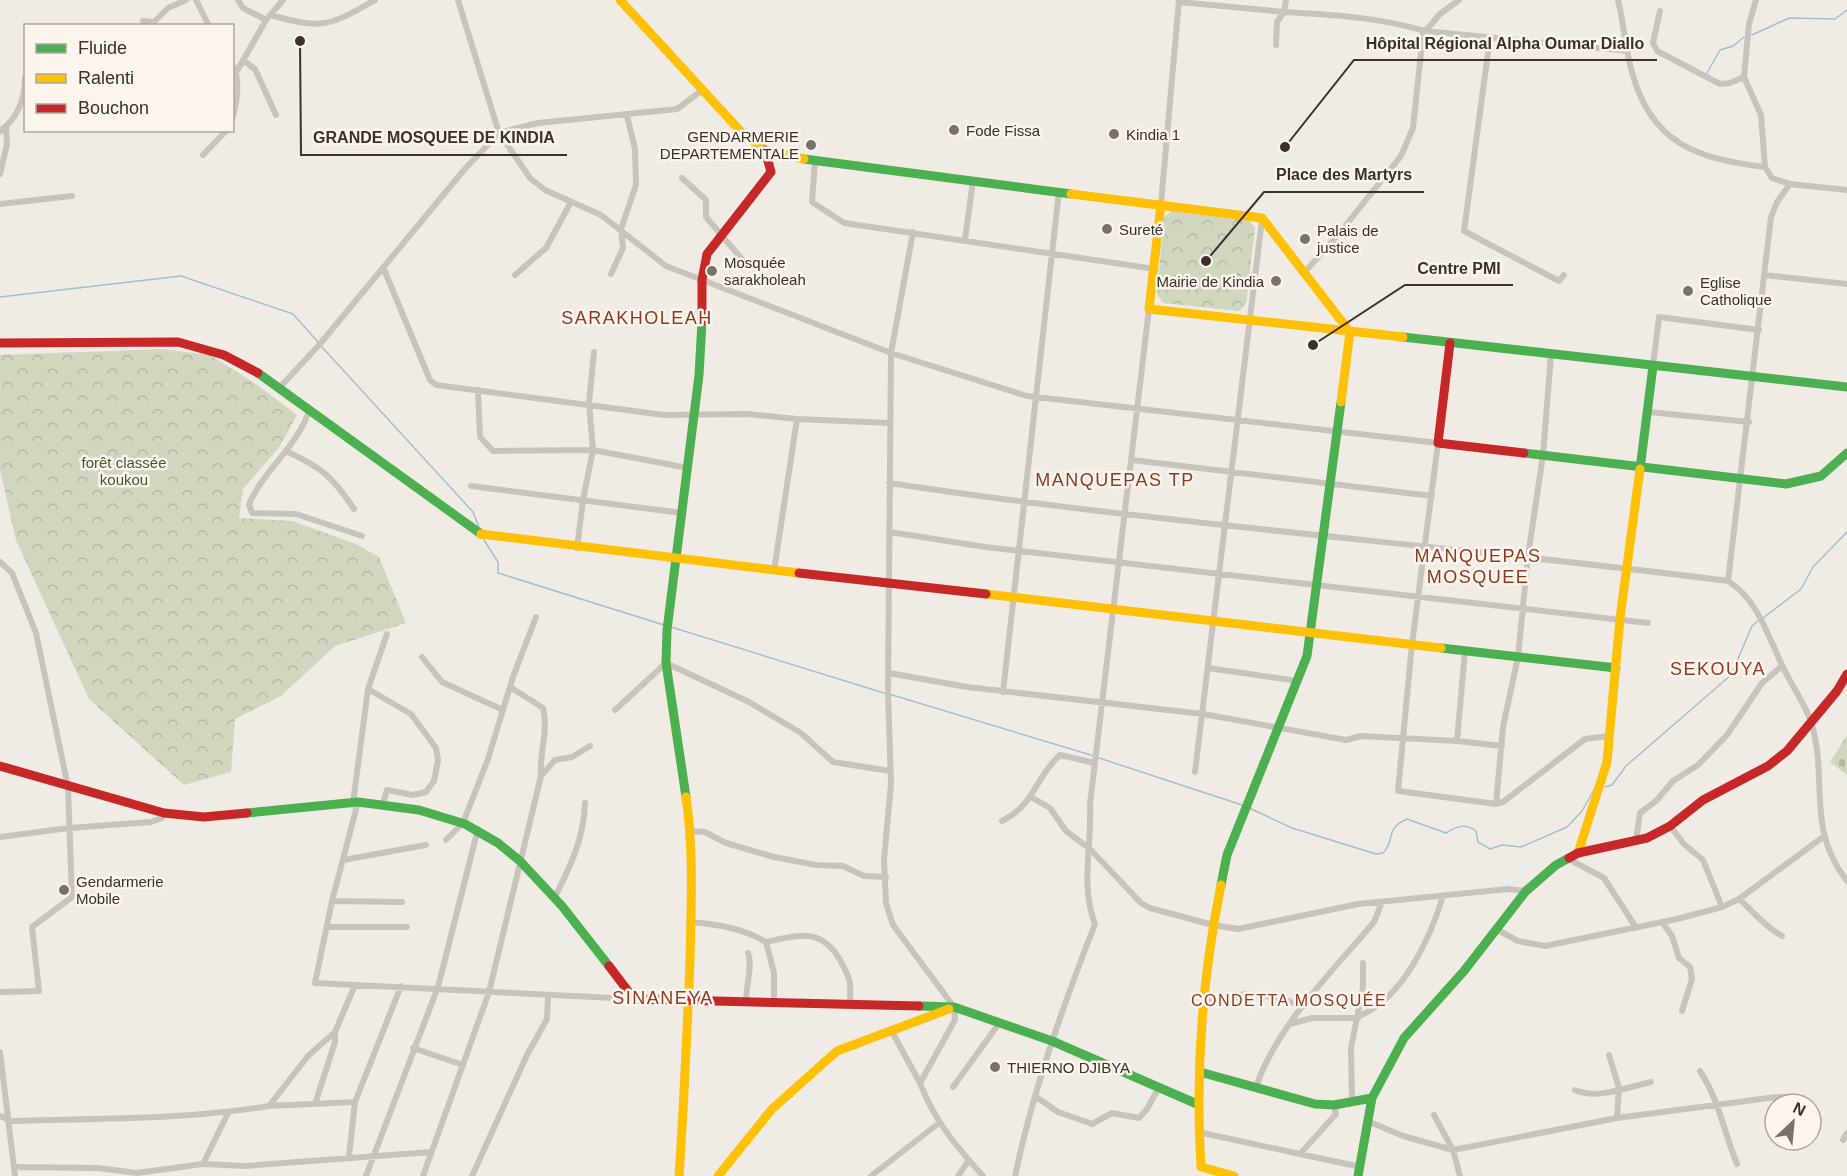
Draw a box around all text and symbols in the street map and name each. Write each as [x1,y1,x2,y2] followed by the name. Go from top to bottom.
[24,24,234,132] legend
[1354,26,1657,60] callout: Hôpital Régional Alpha Oumar Diallo
[1366,35,1645,52] text: Hôpital Régional Alpha Oumar Diallo
[78,38,127,58] text: Fluide
[78,68,134,88] text: Ralenti
[78,98,149,118] text: Bouchon
[301,121,567,155] callout: GRANDE MOSQUEE DE KINDIA
[966,122,1041,139] place label: Fode Fissa
[947,123,961,137] marker: Fode Fissa
[1126,126,1180,143] place label: Kindia 1
[1107,127,1121,141] marker: Kindia 1
[660,128,799,162] place label: GENDARMERIE DEPARTEMENTALE
[313,129,555,146] text: GRANDE MOSQUEE DE KINDIA
[804,138,818,152] marker: GENDARMERIE DEPARTEMENTALE
[1264,158,1424,192] callout: Place des Martyrs
[1276,166,1412,183] text: Place des Martyrs
[1119,221,1163,238] place label: Sureté
[1100,222,1114,236] marker: Sureté
[1316,222,1379,256] place label: Palais de justice
[1298,232,1312,246] marker: Palais de justice
[1405,251,1513,285] callout: Centre PMI
[724,254,806,288] place label: Mosquée sarakholeah
[1417,260,1501,277] text: Centre PMI
[705,264,719,278] marker: Mosquée sarakholeah
[1156,273,1265,290] place label: Mairie de Kindia
[1269,274,1283,288] marker: Mairie de Kindia
[1700,274,1772,308] place label: Eglise Catholique
[1681,284,1695,298] marker: Eglise Catholique
[561,308,713,328] district label: SARAKHOLEAH
[81,454,167,488] park label: forêt classée koukou
[1035,470,1195,490] district label: MANQUEPAS TP
[1414,546,1542,587] district label: MANQUEPAS MOSQUEE
[1670,659,1766,679] district label: SEKOUYA
[76,873,164,907] place label: Gendarmerie Mobile
[57,883,71,897] marker: Gendarmerie Mobile
[612,988,714,1008] district label: SINANEYA
[1191,991,1387,1009] district label: СONDETTA MOSQUÉE
[1007,1059,1130,1076] place label: THIERNO DJIBYA
[988,1060,1002,1074] marker: THIERNO DJIBYA
[1763,1092,1823,1152] north arrow
[1790,1099,1808,1119] text: N

